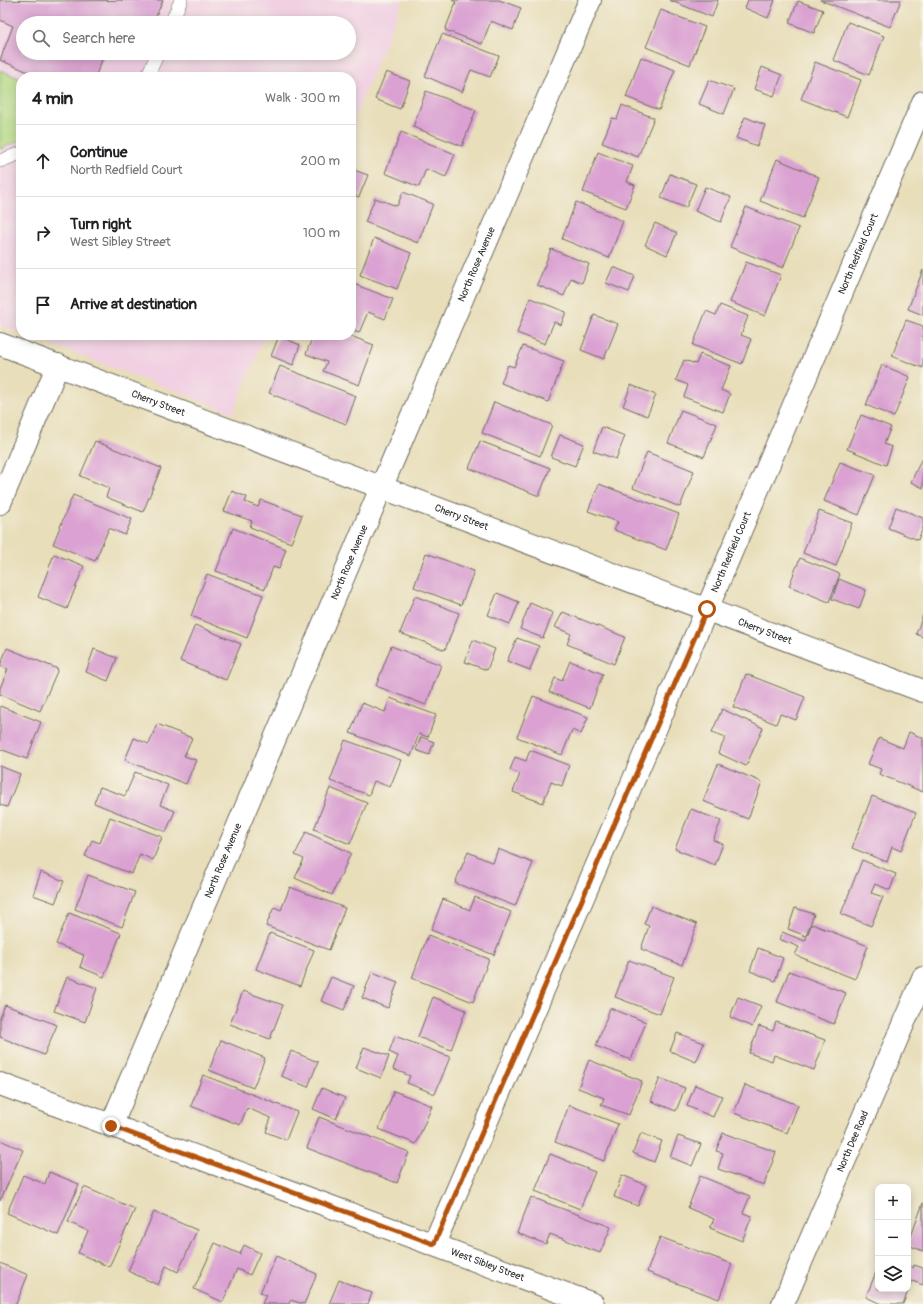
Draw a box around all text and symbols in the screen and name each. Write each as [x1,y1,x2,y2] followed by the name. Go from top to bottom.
[16,16,356,60] search box
[30,27,52,49] icon: search
[62,29,135,48] text: Search here
[32,88,73,109] text: 4 min
[265,90,340,106] text: Walk · 300 m
[70,143,128,162] text: Continue
[32,150,54,172] icon: ahead
[301,153,340,169] text: 200 m
[70,162,183,178] text: North Redfield Court
[836,211,881,296] street label: North Redfield Court
[70,215,131,234] text: Turn right
[32,222,54,244] icon: right
[303,225,340,241] text: 100 m
[455,225,498,304] street label: North Rose Avenue
[70,234,171,250] text: West Sibley Street
[32,294,54,316] icon: arrive
[70,295,197,314] text: Arrive at destination
[130,388,188,419] street label: Cherry Street
[433,502,491,533] street label: Cherry Street
[709,509,754,594] street label: North Redfield Court
[328,523,371,602] street label: North Rose Avenue
[698,600,716,618] route start
[736,616,794,647] street label: Cherry Street
[202,821,244,900] street label: North Rose Avenue
[834,1109,871,1174] street label: North Dee Road
[102,1117,120,1135] route end
[875,1184,911,1292] map controls
[875,1184,911,1220] button: +
[875,1220,911,1256] button: −
[449,1246,527,1284] street label: West Sibley Street
[875,1256,911,1292] button: layers

